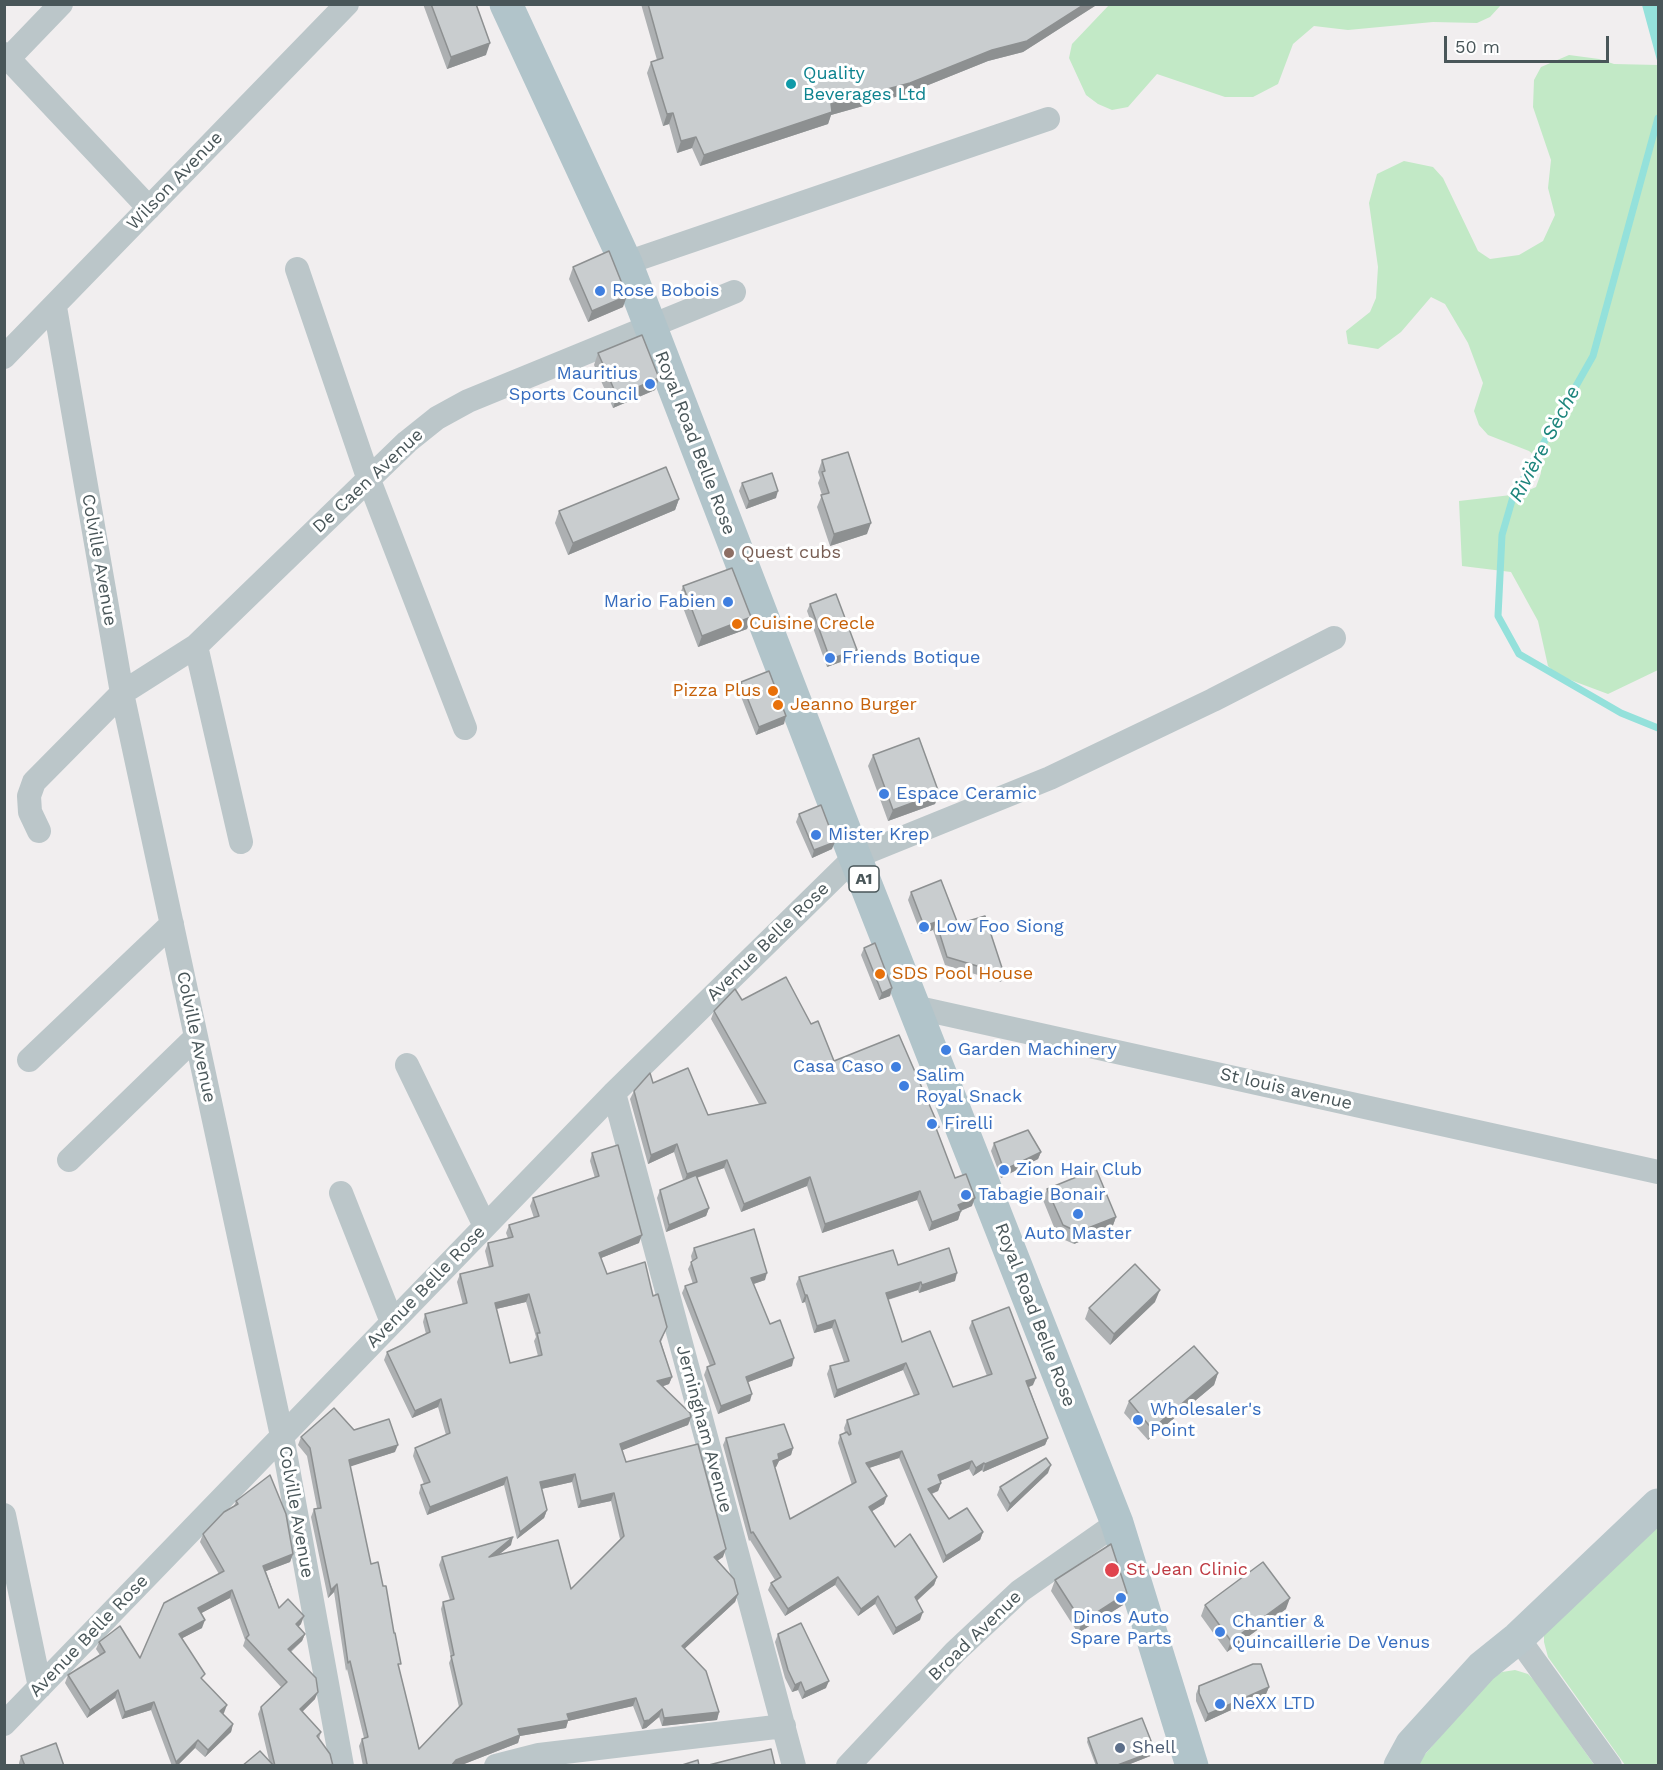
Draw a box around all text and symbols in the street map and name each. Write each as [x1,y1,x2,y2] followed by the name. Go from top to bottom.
[1447,24,1612,62] scale bar
[1455,36,1500,57] text: 50 m
[803,63,926,106] place label: Quality Beverages Ltd
[784,77,798,91] marker: Quality Beverages Ltd
[122,127,228,235] street label: Wilson Avenue
[612,280,719,302] place label: Rose Bobois
[593,284,607,298] marker: Rose Bobois
[650,348,740,538] street label: Royal Road Belle Rose
[509,363,638,406] place label: Mauritius Sports Council
[643,377,657,391] marker: Mauritius Sports Council
[1504,382,1586,506] water label: Rivière Sèche
[308,424,428,538] street label: De Caen Avenue
[77,492,121,628] street label: Colville Avenue
[741,542,841,564] place label: Quest cubs
[722,546,736,560] marker: Quest cubs
[604,591,716,613] place label: Mario Fabien
[721,595,735,609] marker: Mario Fabien
[749,613,875,635] place label: Cuisine Crecle
[730,617,744,631] marker: Cuisine Crecle
[842,647,980,669] place label: Friends Botique
[823,651,837,665] marker: Friends Botique
[673,680,761,702] place label: Pizza Plus
[766,684,780,698] marker: Pizza Plus
[790,694,917,716] place label: Jeanno Burger
[771,698,785,712] marker: Jeanno Burger
[896,783,1037,805] place label: Espace Ceramic
[877,787,891,801] marker: Espace Ceramic
[828,824,930,846] place label: Mister Krep
[809,828,823,842] marker: Mister Krep
[849,866,879,892] road number: A1
[702,878,834,1006] street label: Avenue Belle Rose
[936,916,1064,938] place label: Low Foo Siong
[917,920,931,934] marker: Low Foo Siong
[892,963,1033,985] place label: SDS Pool House
[873,967,887,981] marker: SDS Pool House
[172,969,220,1105] street label: Colville Avenue
[958,1039,1117,1061] place label: Garden Machinery
[939,1043,953,1057] marker: Garden Machinery
[793,1056,884,1078] place label: Casa Caso
[889,1060,903,1074] marker: Casa Caso
[1218,1063,1354,1115] street label: St louis avenue
[916,1065,1022,1108] place label: Salim Royal Snack
[897,1079,911,1093] marker: Salim Royal Snack
[944,1113,993,1135] place label: Firelli
[925,1117,939,1131] marker: Firelli
[1016,1159,1142,1181] place label: Zion Hair Club
[997,1163,1011,1177] marker: Zion Hair Club
[978,1184,1106,1206] place label: Tabagie Bonair
[959,1188,973,1202] marker: Tabagie Bonair
[1071,1207,1085,1221] marker: Auto Master
[990,1220,1080,1410] street label: Royal Road Belle Rose
[362,1221,490,1353] street label: Avenue Belle Rose
[1024,1223,1132,1245] place label: Auto Master
[671,1343,737,1515] street label: Jerningham Avenue
[1150,1399,1262,1442] place label: Wholesaler's Point
[1131,1413,1145,1427] marker: Wholesaler's Point
[274,1444,318,1580] street label: Colville Avenue
[1126,1559,1248,1581] place label: St Jean Clinic
[1103,1561,1121,1579] marker: St Jean Clinic
[25,1570,153,1702] street label: Avenue Belle Rose
[924,1586,1026,1686] street label: Broad Avenue
[1114,1591,1128,1605] marker: Dinos Auto Spare Parts
[1070,1607,1172,1650] place label: Dinos Auto Spare Parts
[1232,1611,1430,1654] place label: Chantier & Quincaillerie De Venus
[1213,1625,1227,1639] marker: Chantier & Quincaillerie De Venus
[1232,1693,1315,1715] place label: NeXX LTD
[1213,1697,1227,1711] marker: NeXX LTD
[1132,1737,1176,1759] place label: Shell
[1113,1741,1127,1755] marker: Shell

